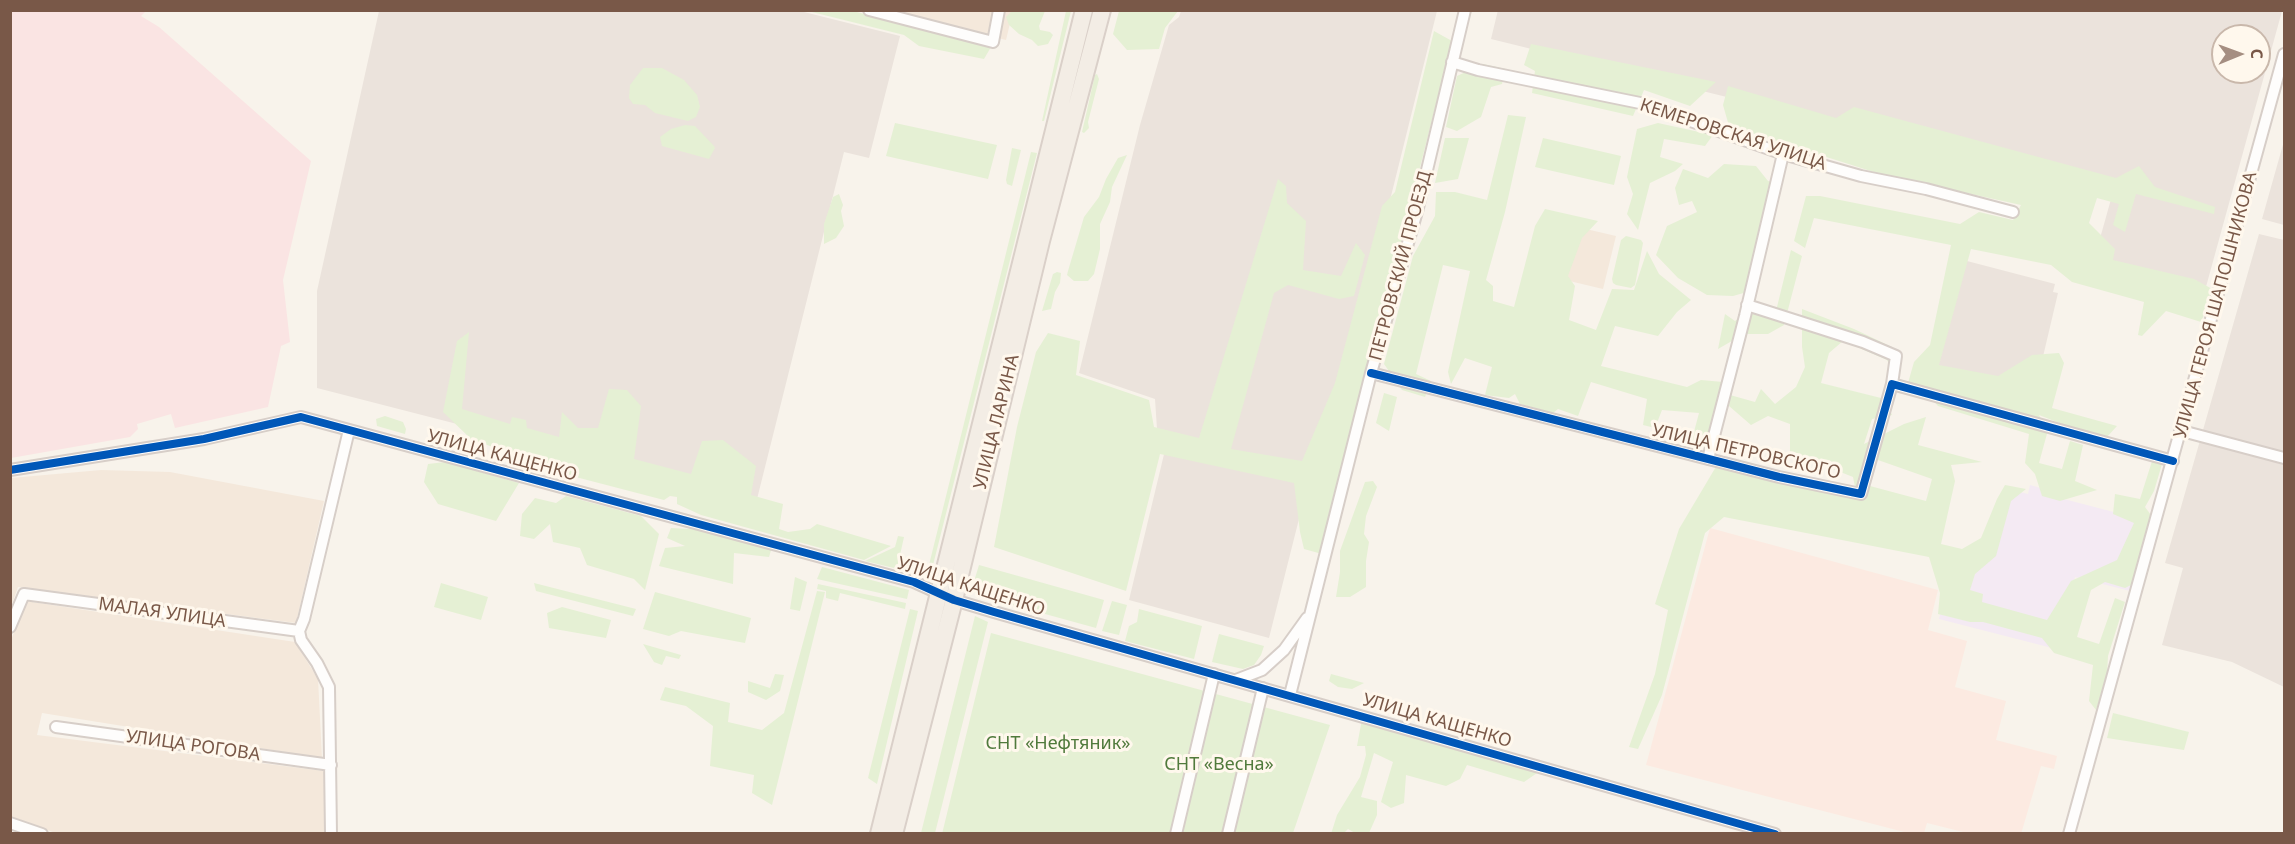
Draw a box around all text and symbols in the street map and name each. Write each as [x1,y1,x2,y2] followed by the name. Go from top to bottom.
[2211,24,2271,84] north arrow
[2246,48,2268,59] text: С
[1637,95,1829,175] street label: КЕМЕРОВСКАЯ УЛИЦА
[1365,169,1437,363] street label: ПЕТРОВСКИЙ ПРОЕЗД
[2170,169,2262,441] street label: УЛИЦА ГЕРОЯ ШАПОШНИКОВА
[970,352,1024,492] street label: УЛИЦА ЛАРИНА
[1649,420,1843,484] street label: УЛИЦА ПЕТРОВСКОГО
[425,426,579,486] street label: УЛИЦА КАЩЕНКО
[894,553,1048,621] street label: УЛИЦА КАЩЕНКО
[97,593,227,633] street label: МАЛАЯ УЛИЦА
[1360,689,1514,753] street label: УЛИЦА КАЩЕНКО
[124,726,262,766] street label: УЛИЦА РОГОВА
[986,733,1130,755] park label: СНТ «Нефтяник»
[1164,754,1274,776] park label: СНТ «Весна»

